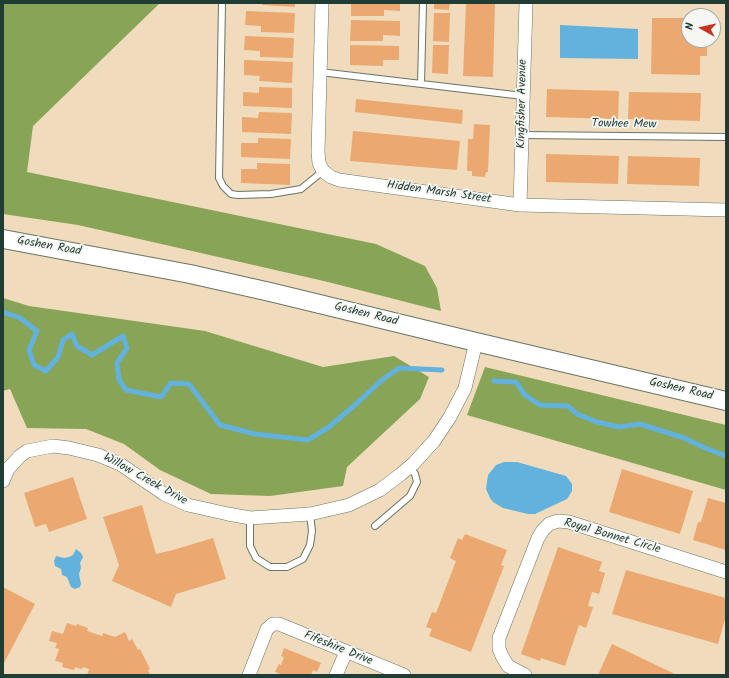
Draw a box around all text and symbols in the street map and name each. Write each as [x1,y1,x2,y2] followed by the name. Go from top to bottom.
[681,8,721,48] north arrow
[681,22,700,31] text: N
[515,59,531,149] street label: Kingfisher Avenue
[591,117,657,133] street label: Towhee Mew
[386,179,492,207] street label: Hidden Marsh Street
[16,234,82,260] street label: Goshen Road
[333,300,399,330] street label: Goshen Road
[648,376,714,404] street label: Goshen Road
[100,451,190,509] street label: Willow Creek Drive
[562,516,662,558] street label: Royal Bonnet Circle
[302,629,374,669] street label: Fifeshire Drive

